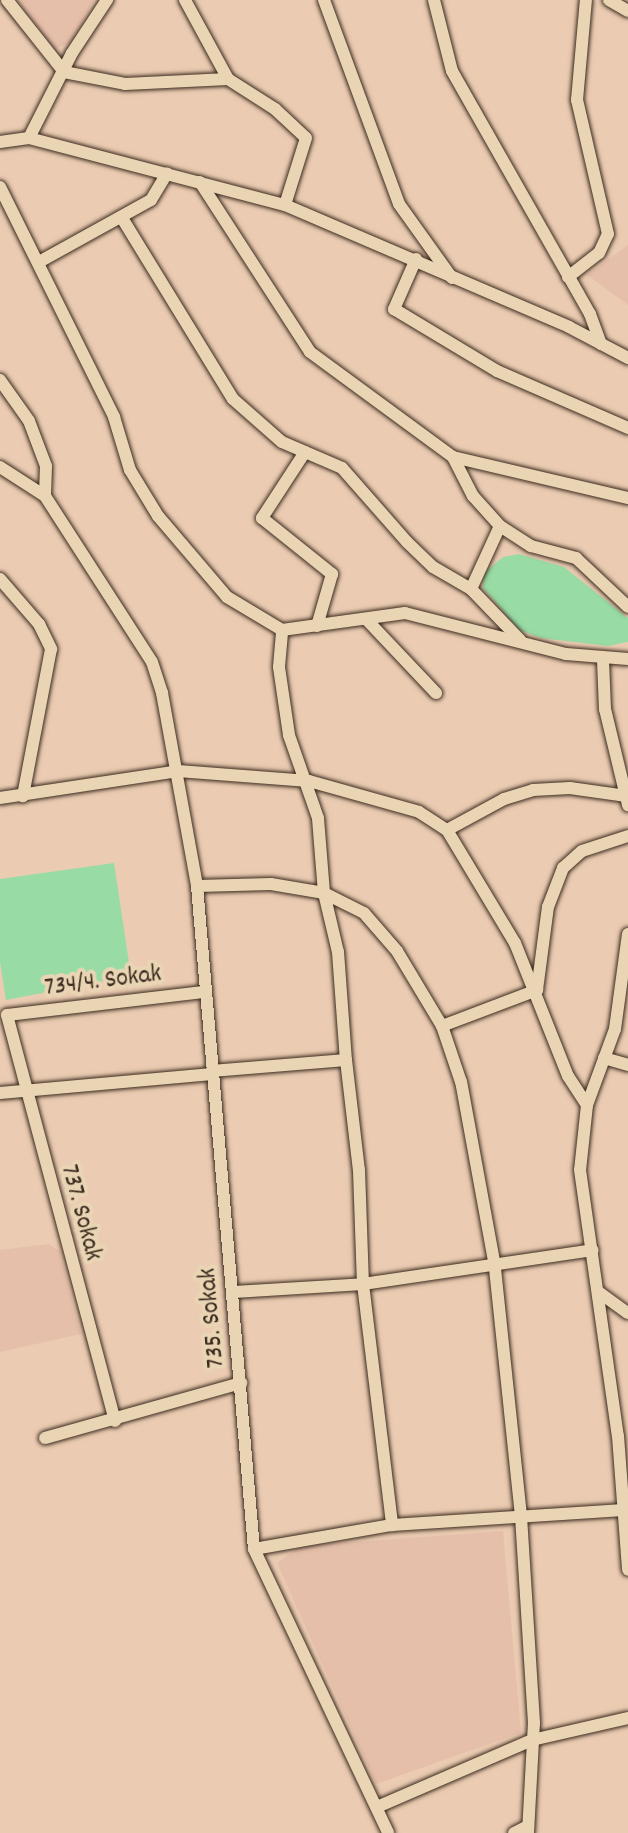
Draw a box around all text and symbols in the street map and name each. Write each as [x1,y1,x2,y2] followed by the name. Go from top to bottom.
[43,959,163,1005] street label: 734/4. Sokak
[52,1161,108,1265] street label: 737. Sokak
[193,1267,233,1369] street label: 735. Sokak

